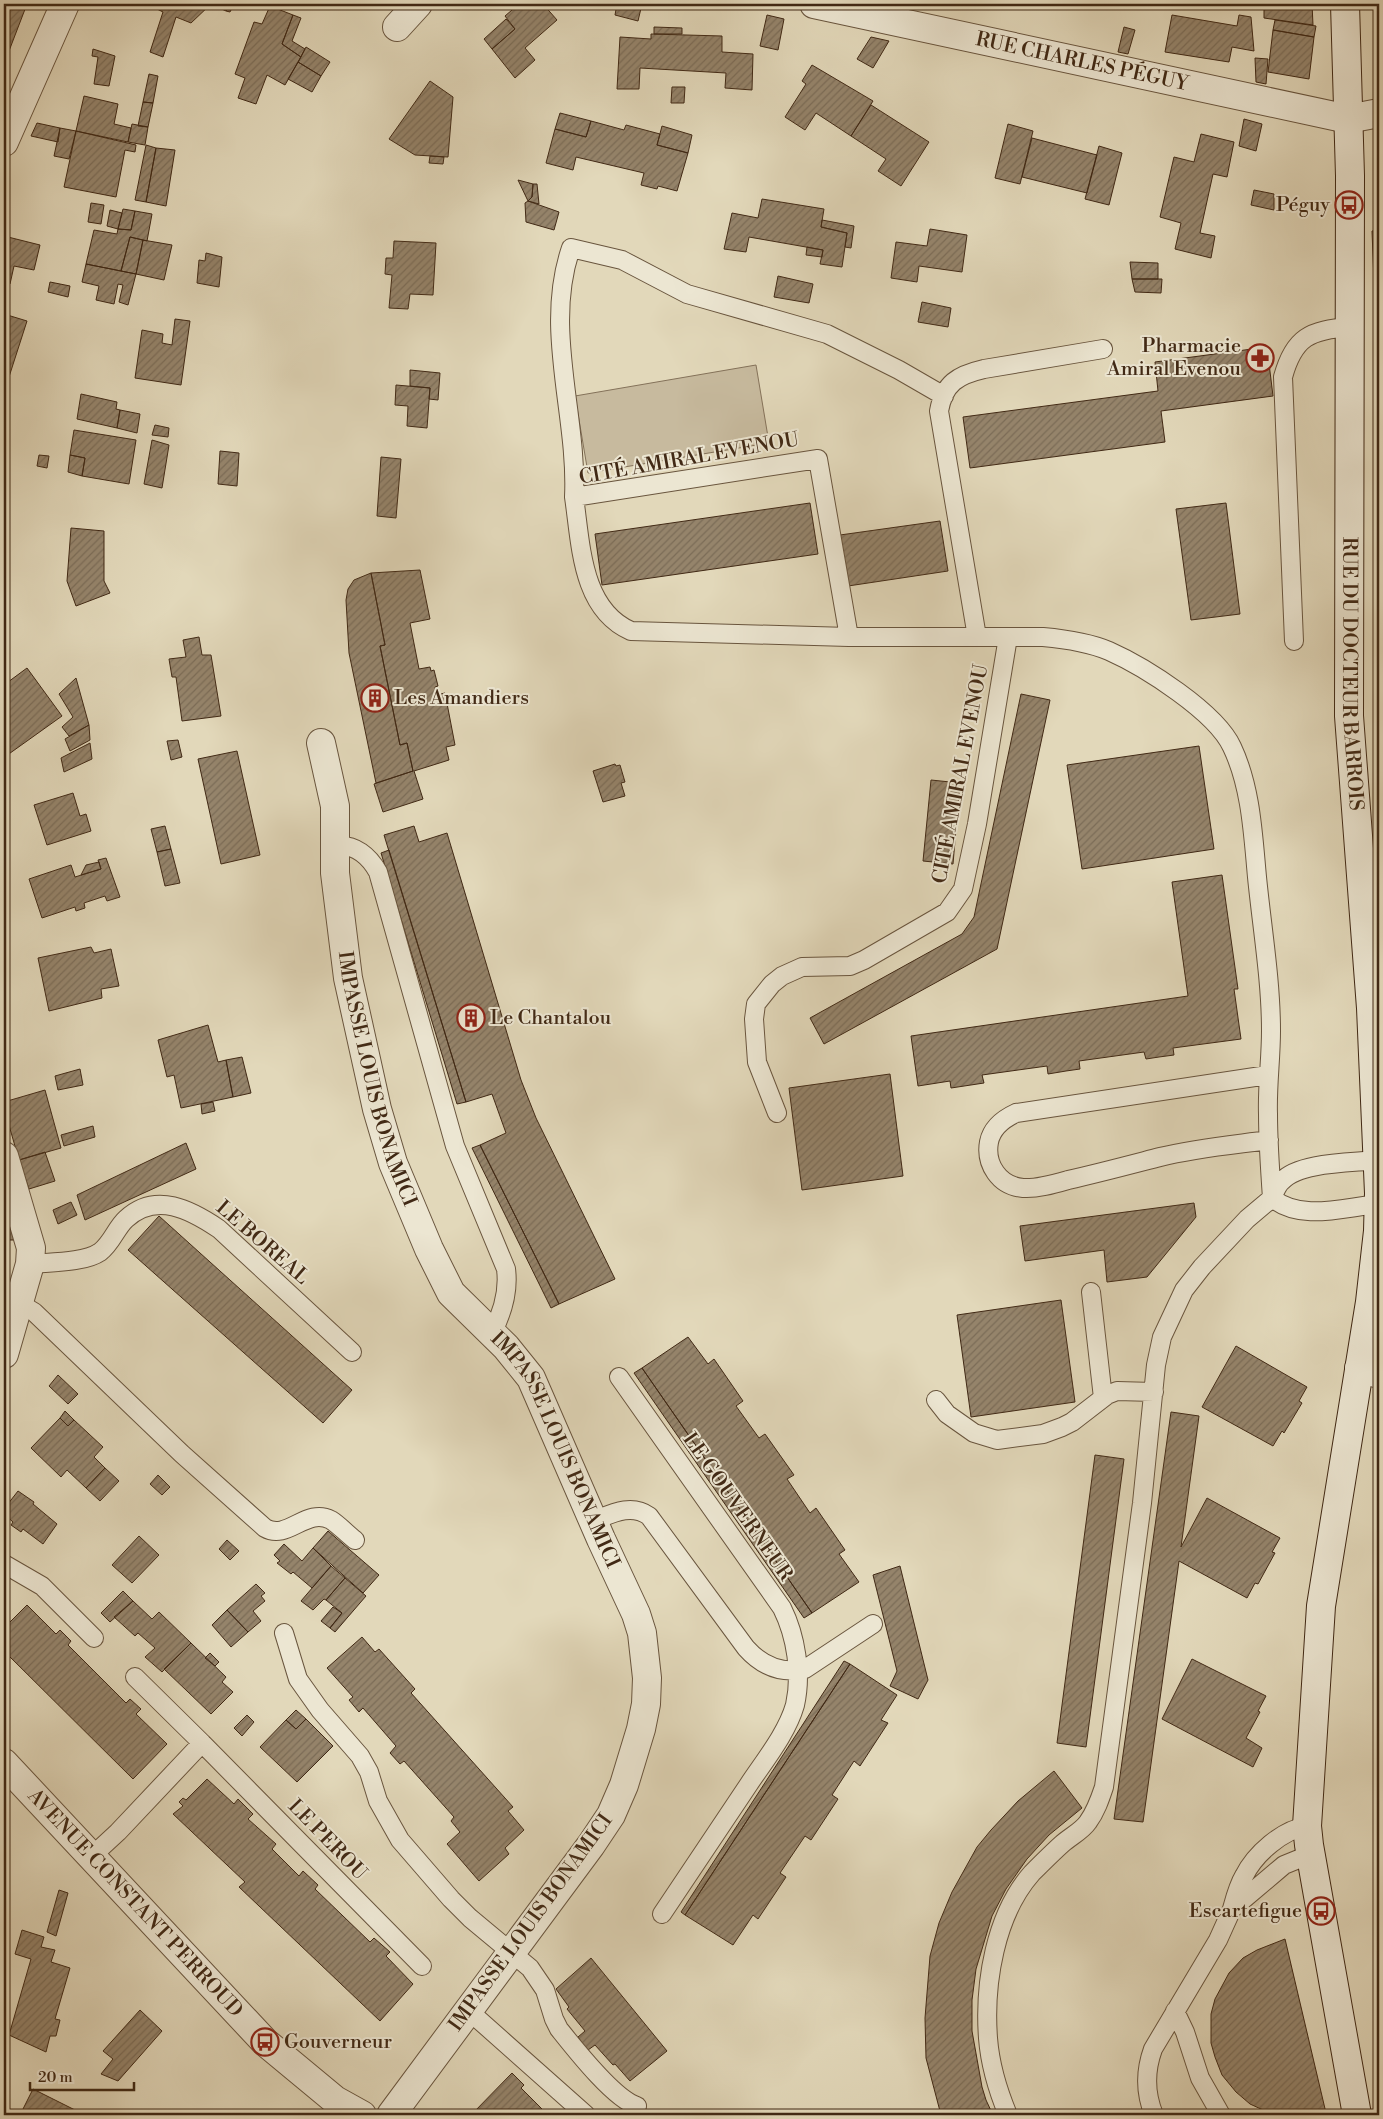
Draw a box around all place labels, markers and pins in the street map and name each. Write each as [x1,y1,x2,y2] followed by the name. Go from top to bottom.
[1334,190,1364,220] bus stop icon: Péguy
[1276,193,1330,218] place label: Péguy
[1106,334,1242,382] place label: Pharmacie Amiral Evenou
[1245,343,1275,373] pharmacy icon: Pharmacie Amiral Evenou
[360,683,390,713] building icon: Les Amandiers
[394,686,529,711] place label: Les Amandiers
[456,1003,486,1033] building icon: Le Chantalou
[490,1006,612,1031] place label: Le Chantalou
[1306,1896,1336,1926] bus stop icon: Escartefigue
[1189,1899,1302,1924] place label: Escartefigue
[250,2027,280,2057] bus stop icon: Gouverneur
[284,2030,392,2055] place label: Gouverneur

